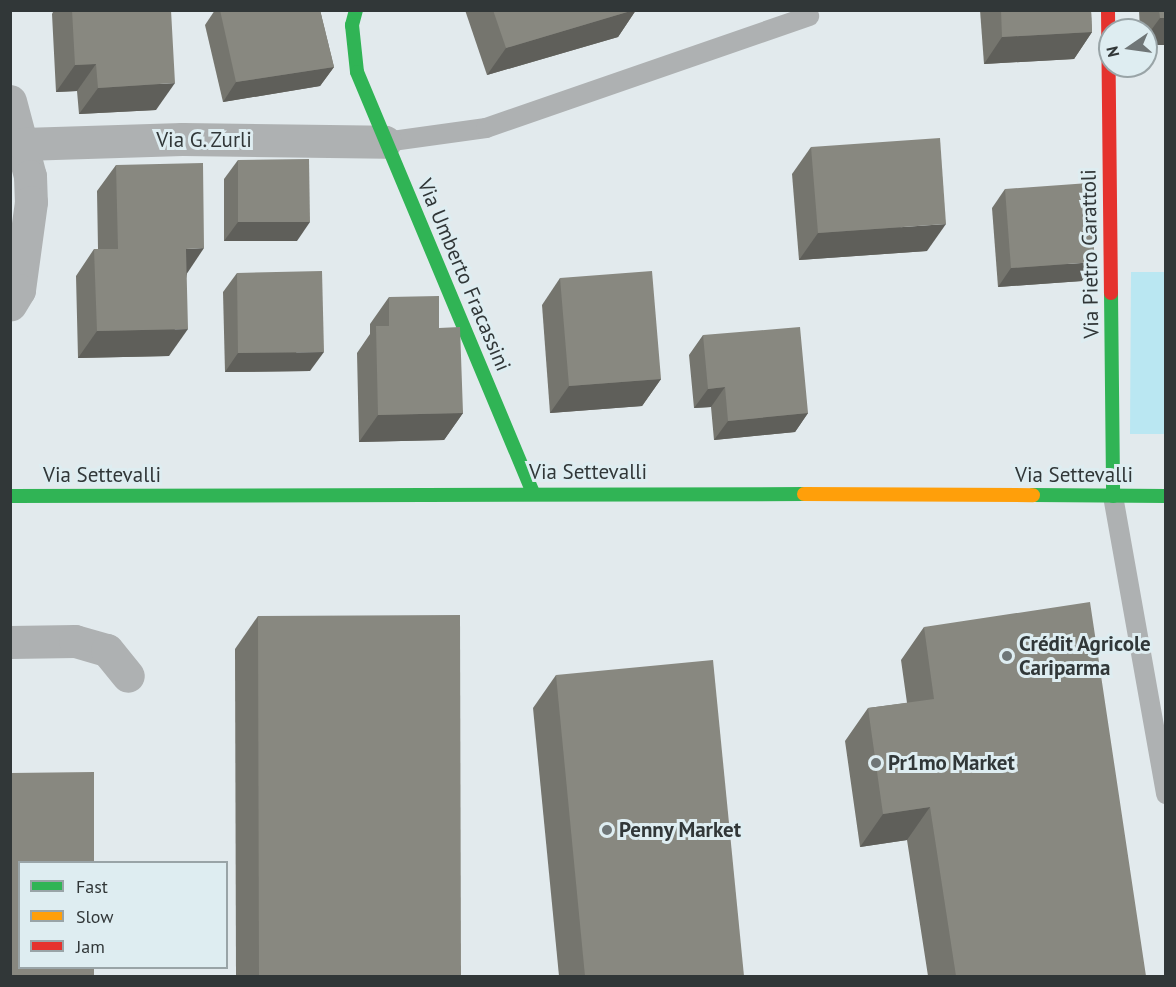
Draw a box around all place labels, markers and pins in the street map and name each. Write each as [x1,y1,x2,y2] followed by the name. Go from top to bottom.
[1019,631,1152,681] place label: Crédit Agricole Cariparma
[1000,649,1014,663] marker: Crédit Agricole Cariparma
[888,750,1015,776] place label: Pr1mo Market
[869,756,883,770] marker: Pr1mo Market
[619,817,742,843] place label: Penny Market
[600,823,614,837] marker: Penny Market

